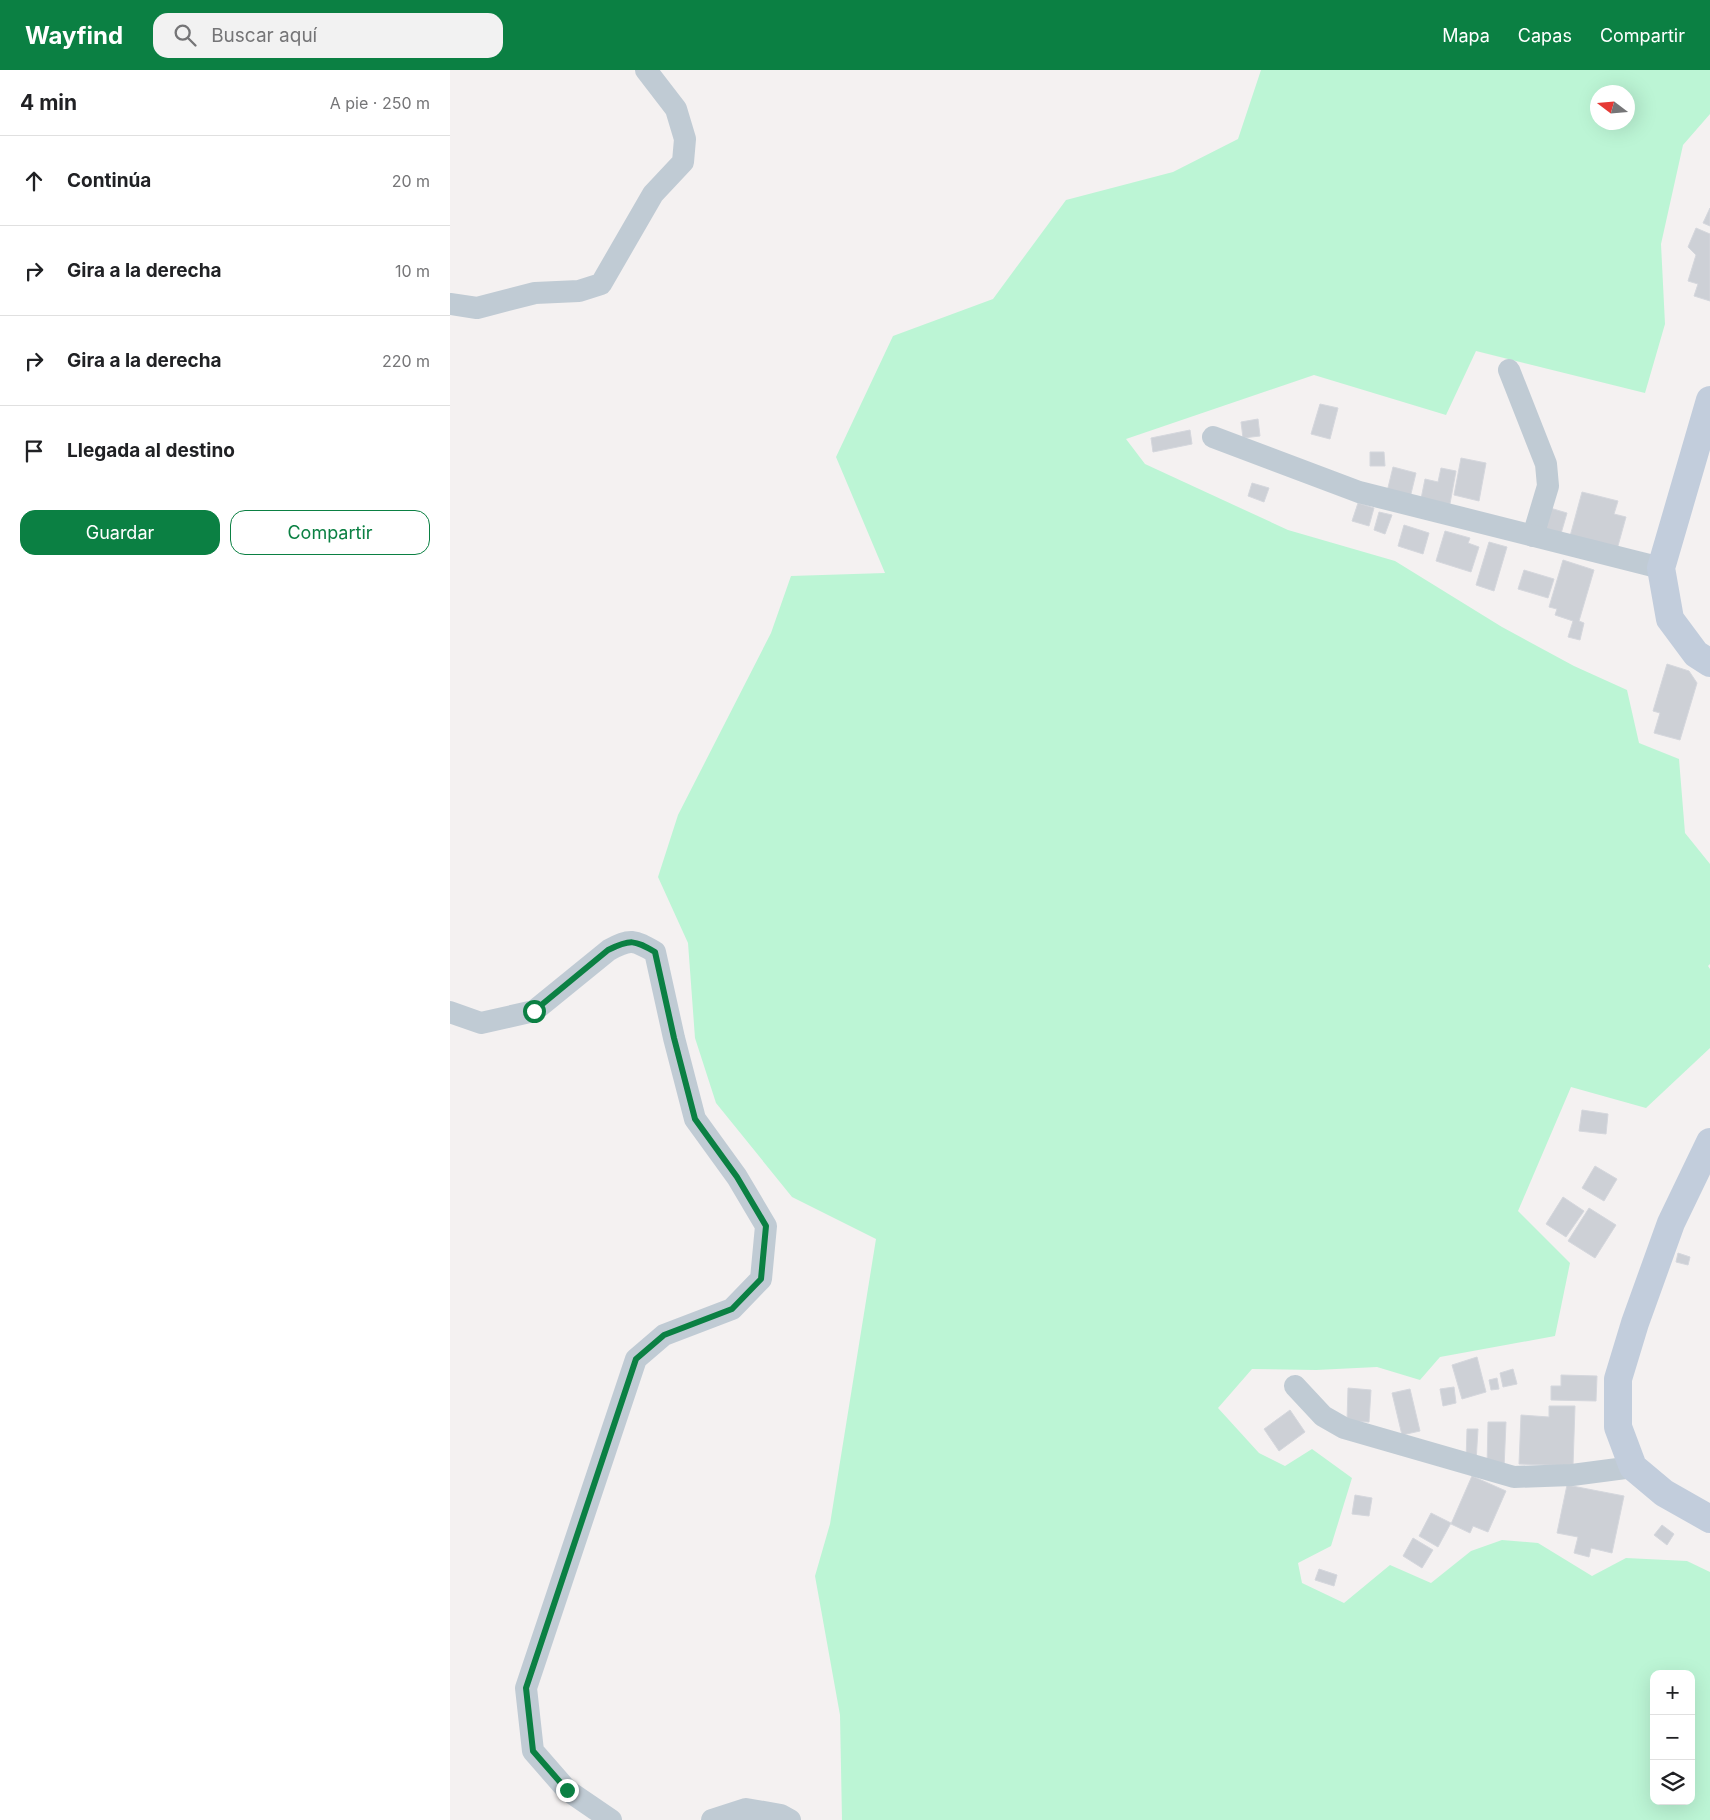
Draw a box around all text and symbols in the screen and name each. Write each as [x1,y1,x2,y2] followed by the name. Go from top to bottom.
[153,13,503,58] search box
[25,21,123,50] text: Wayfind
[171,21,199,49] icon: search
[211,24,317,47] text: Buscar aquí
[1442,25,1490,46] text: Mapa
[1518,25,1572,46] text: Capas
[1600,25,1685,46] text: Compartir
[1590,85,1635,130] north arrow
[20,90,77,115] text: 4 min
[330,93,430,113] text: A pie · 250 m
[20,167,48,195] icon: ahead
[67,169,151,192] text: Continúa
[392,171,430,191] text: 20 m
[20,257,48,285] icon: right
[67,259,222,282] text: Gira a la derecha
[395,261,430,281] text: 10 m
[20,347,48,375] icon: right
[67,349,222,372] text: Gira a la derecha
[382,351,430,371] text: 220 m
[20,437,48,465] icon: arrive
[67,439,235,462] text: Llegada al destino
[20,510,220,555] button: Guardar
[230,510,430,555] button: Compartir
[523,1000,546,1023] route start
[1650,1670,1695,1805] map controls
[1650,1670,1695,1715] button: +
[1650,1715,1695,1760] button: −
[1650,1760,1695,1805] button: layers
[556,1779,579,1802] route end

